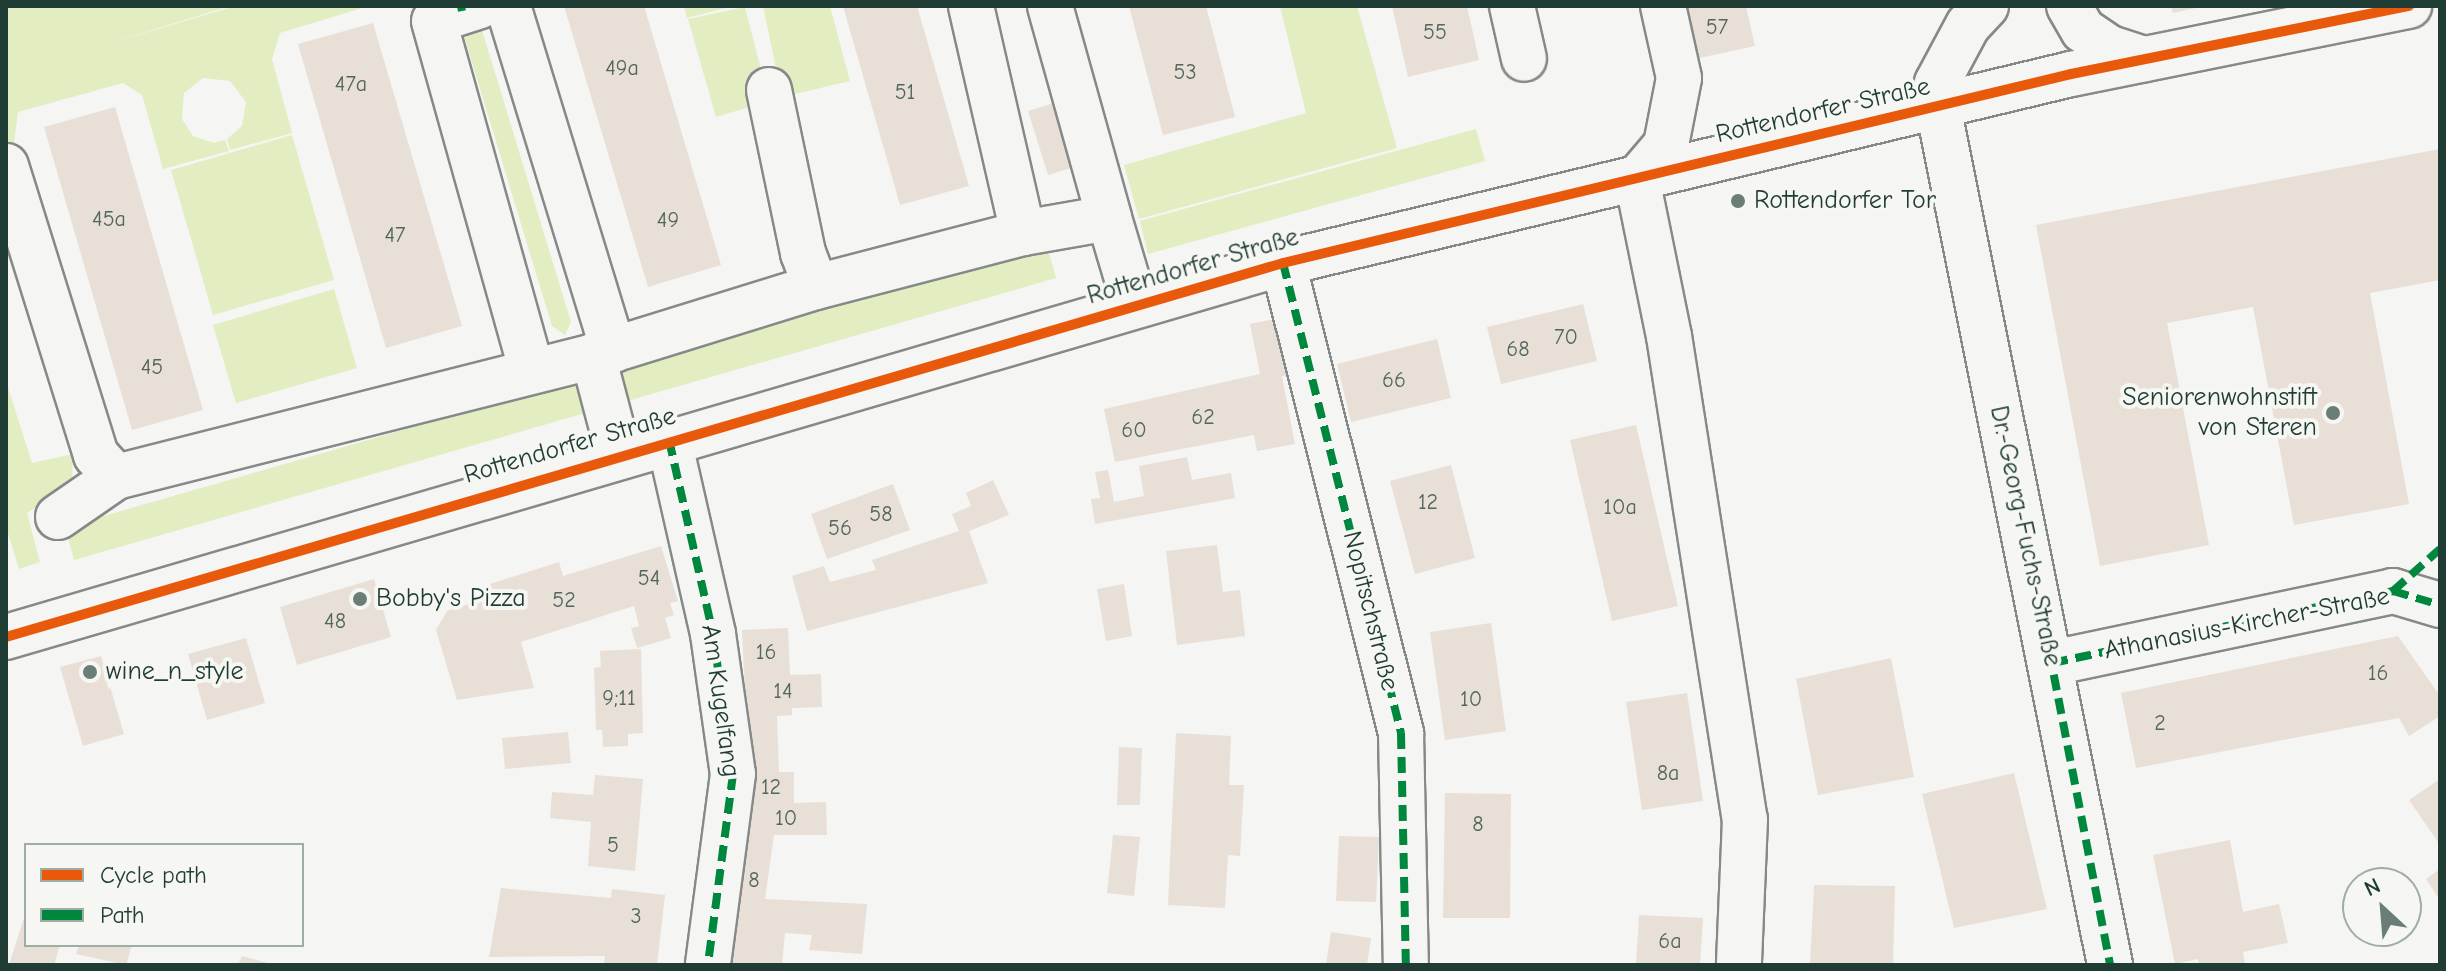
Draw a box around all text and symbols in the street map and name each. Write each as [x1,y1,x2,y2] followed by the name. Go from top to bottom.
[1706,15,1728,41] house number: 57
[1423,20,1447,46] house number: 55
[605,56,639,82] house number: 49a
[1173,60,1197,86] house number: 53
[1713,71,1933,151] street label: Rottendorfer Straße
[335,72,367,98] house number: 47a
[895,80,915,106] house number: 51
[1754,185,1936,217] place label: Rottendorfer Tor
[1729,192,1747,210] marker: Rottendorfer Tor
[92,207,126,233] house number: 45a
[657,208,679,234] house number: 49
[1084,222,1302,312] street label: Rottendorfer Straße
[384,223,406,249] house number: 47
[1554,325,1578,351] house number: 70
[1506,337,1530,363] house number: 68
[141,355,163,381] house number: 45
[1382,368,1406,394] house number: 66
[2122,382,2317,444] place label: Seniorenwohnstift von Steren
[461,401,679,491] street label: Rottendorfer Straße
[1982,403,2068,669] street label: Dr.-Georg-Fuchs-Straße
[2324,404,2342,422] marker: Seniorenwohnstift von Steren
[1191,405,1215,431] house number: 62
[1121,418,1147,444] house number: 60
[1418,490,1438,516] house number: 12
[1603,495,1637,521] house number: 10a
[869,502,893,528] house number: 58
[828,516,852,542] house number: 56
[1335,528,1405,694] street label: Nopitschstraße
[638,566,660,592] house number: 54
[2102,581,2392,667] street label: Athanasius-Kircher-Straße
[376,583,526,615] place label: Bobby's Pizza
[552,588,576,614] house number: 52
[351,590,369,608] marker: Bobby's Pizza
[324,609,346,635] house number: 48
[694,623,746,779] street label: Am Kugelfang
[756,640,776,666] house number: 16
[106,656,244,688] place label: wine_n_style
[2368,661,2388,687] house number: 16
[81,663,99,681] marker: wine_n_style
[773,679,793,705] house number: 14
[602,686,636,712] house number: 9;11
[1460,687,1482,713] house number: 10
[2154,711,2166,737] house number: 2
[1657,761,1679,787] house number: 8a
[761,775,781,801] house number: 12
[775,806,797,832] house number: 10
[1472,812,1484,838] house number: 8
[607,833,619,859] house number: 5
[24,843,304,947] legend
[100,861,207,889] text: Cycle path
[2342,867,2422,947] north arrow
[748,868,760,894] house number: 8
[2360,872,2385,902] text: N
[100,901,145,929] text: Path
[630,904,642,930] house number: 3
[1658,929,1682,955] house number: 6a

